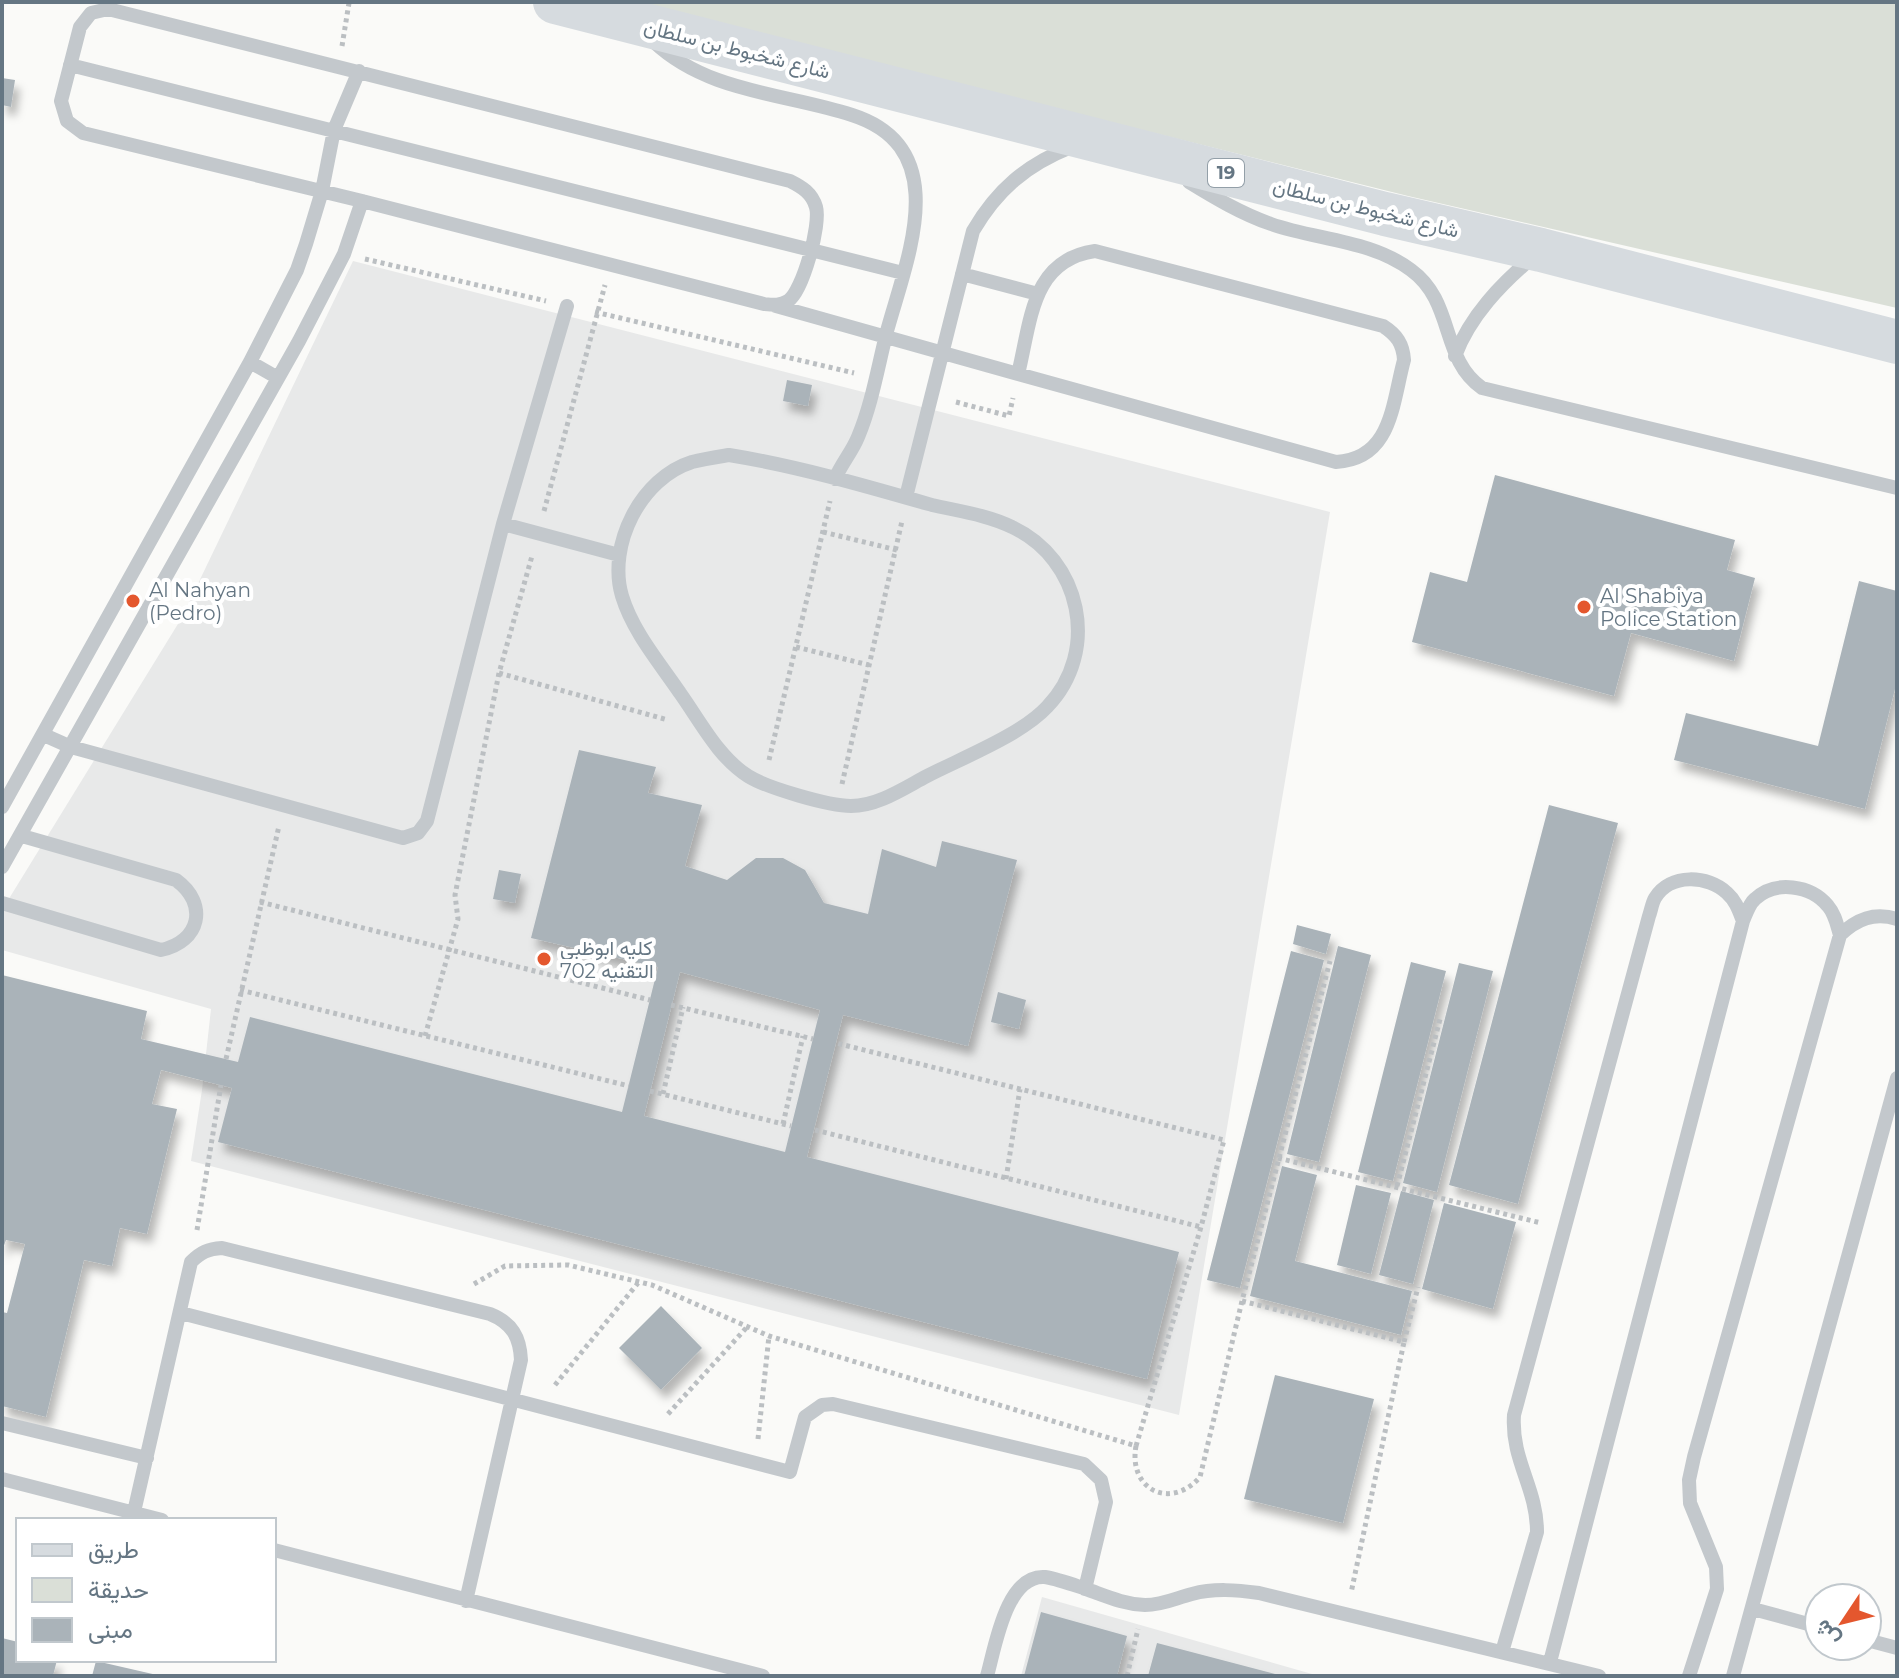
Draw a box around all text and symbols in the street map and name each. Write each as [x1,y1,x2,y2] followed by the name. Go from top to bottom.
[641,14,832,86] street label: شارع شخبوط بن سلطان
[1208,159,1244,187] road number: 19
[1270,173,1461,245] street label: شارع شخبوط بن سلطان
[149,578,251,625] place label: Al Nahyan (Pedro)
[1600,584,1737,631] place label: Al Shabiya Police Station
[124,592,142,610] marker: Al Nahyan (Pedro)
[1575,598,1593,616] marker: Al Shabiya Police Station
[560,936,654,983] place label: كليه ابوظبي التقنيه 702
[535,950,553,968] marker: كليه ابوظبي التقنيه 702
[16,1518,276,1662] legend
[88,1535,139,1565] text: طريق
[88,1575,149,1604] text: حديقة
[1803,1582,1883,1662] north arrow
[88,1615,133,1644] text: مبنى
[1808,1615,1846,1652] text: ش

